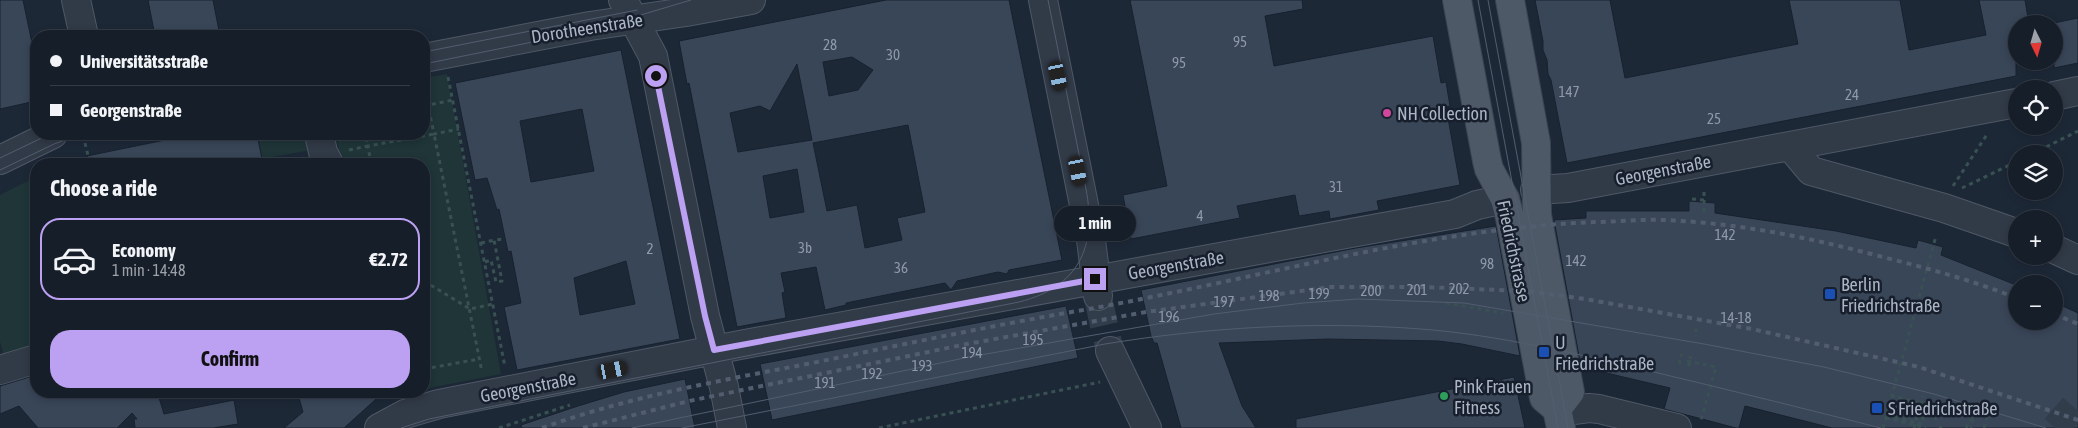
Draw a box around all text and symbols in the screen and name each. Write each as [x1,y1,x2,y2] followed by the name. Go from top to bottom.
[530,9,644,47] street label: Dorotheenstraße
[2008,15,2062,70] north arrow
[2008,15,2063,330] map controls
[1233,33,1247,50] house number: 95
[823,36,837,53] house number: 28
[886,46,900,63] house number: 30
[80,50,208,72] text: Universitätsstraße
[1172,54,1186,71] house number: 95
[1047,60,1068,92] car
[645,65,667,87] route start
[2008,80,2063,135] button: locate
[1558,83,1580,100] house number: 147
[1845,86,1859,103] house number: 24
[80,99,182,121] text: Georgenstraße
[1397,103,1488,124] place label: NH Collection
[1381,107,1393,119] marker: NH Collection
[1707,110,1721,127] house number: 25
[2008,145,2063,200] button: layers
[1614,150,1712,190] street label: Georgenstraße
[1067,155,1088,187] car
[50,175,157,201] text: Choose a ride
[1329,178,1343,195] house number: 31
[1493,198,1535,304] street label: Friedrichstrasse
[1054,206,1136,242] callout: 1 min
[1196,207,1204,224] house number: 4
[2008,210,2063,265] button: +
[1079,214,1111,232] text: 1 min
[1714,226,1736,243] house number: 142
[52,237,97,282] icon: car
[112,239,176,261] text: Economy
[798,239,812,256] house number: 3b
[646,240,654,257] house number: 2
[1127,246,1225,284] street label: Georgenstraße
[369,248,408,270] text: €2.72
[1565,252,1587,269] house number: 142
[1480,255,1494,272] house number: 98
[894,259,908,276] house number: 36
[112,261,185,279] text: 1 min · 14:48
[1084,268,1106,290] route end
[1841,274,1940,316] place label: Berlin Friedrichstraße
[2008,275,2063,330] button: −
[1448,280,1470,297] house number: 202
[1406,281,1428,298] house number: 201
[1360,282,1382,299] house number: 200
[1308,285,1330,302] house number: 199
[1258,287,1280,304] house number: 198
[1823,287,1837,301] marker: Berlin Friedrichstraße
[1213,293,1235,310] house number: 197
[1158,308,1180,325] house number: 196
[1720,309,1752,326] house number: 14-18
[50,330,410,388] button: Confirm
[1022,331,1044,348] house number: 195
[1555,332,1654,374] place label: U Friedrichstraße
[961,344,983,361] house number: 194
[1537,345,1551,359] marker: U Friedrichstraße
[911,357,933,374] house number: 193
[596,360,629,380] car
[861,365,883,382] house number: 192
[479,367,577,407] street label: Georgenstraße
[814,374,836,391] house number: 191
[1454,376,1532,418] place label: Pink Frauen Fitness
[1438,390,1450,402] marker: Pink Frauen Fitness
[1888,398,1997,419] place label: S Friedrichstraße
[1870,401,1884,415] marker: S Friedrichstraße

